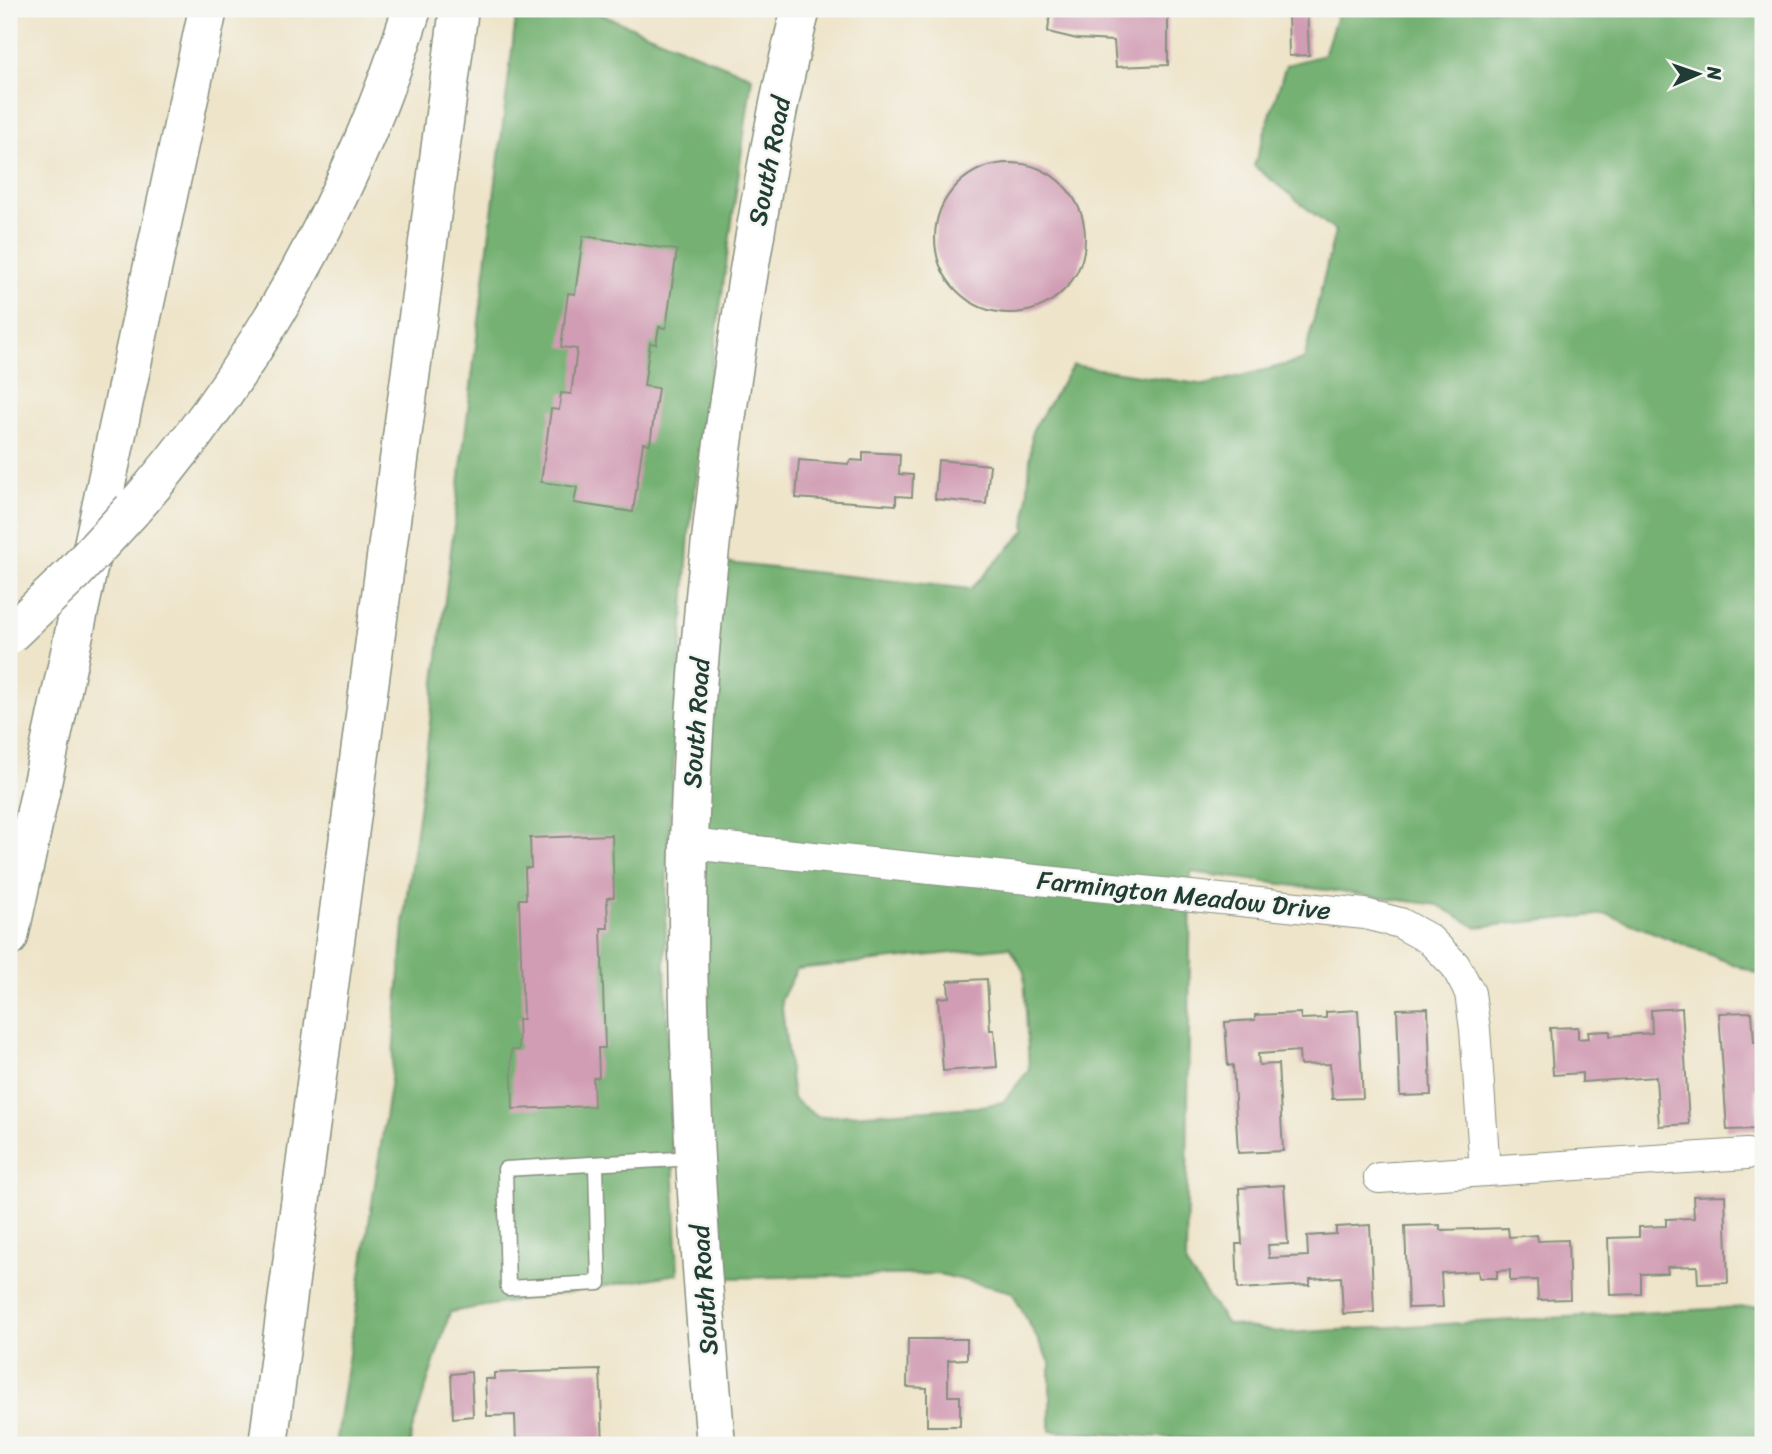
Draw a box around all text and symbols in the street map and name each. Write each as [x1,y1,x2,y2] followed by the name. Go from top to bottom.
[1664,38,1734,108] north arrow
[1698,65,1731,81] text: N
[734,90,804,230] street label: South Road
[669,654,724,790] street label: South Road
[1035,857,1333,933] street label: Farmington Meadow Drive
[676,1221,731,1357] street label: South Road

